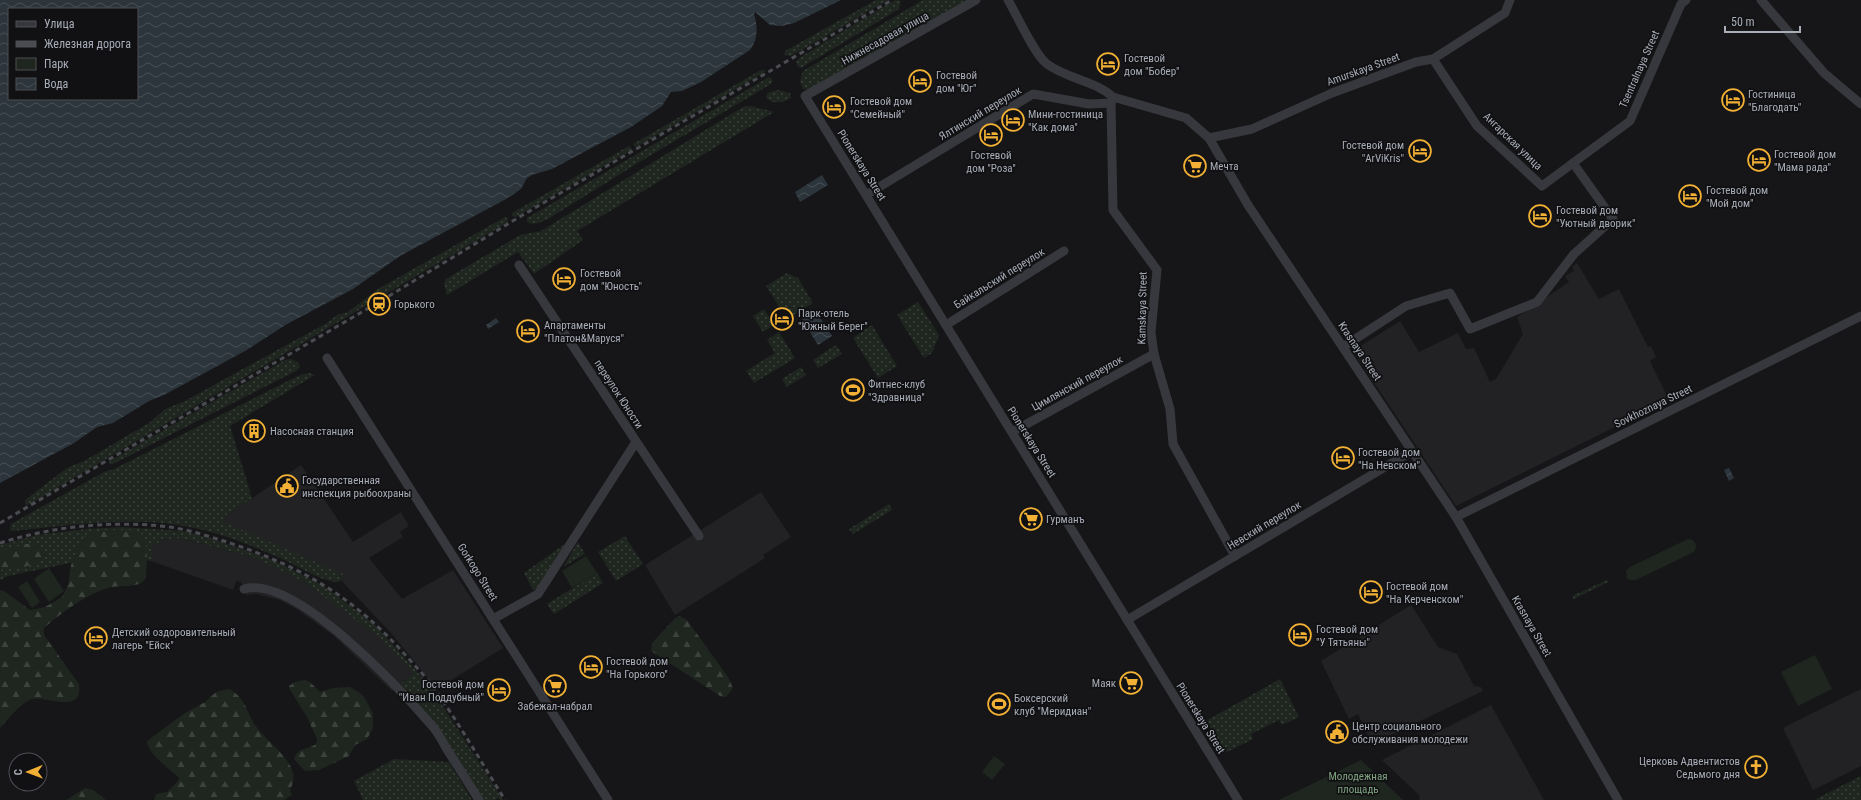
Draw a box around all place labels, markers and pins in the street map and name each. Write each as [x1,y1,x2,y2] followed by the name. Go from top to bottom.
[1095,51,1121,77] hotel icon: Гостевой дом "Бобер"
[1124,52,1179,78] place label: Гостевой дом "Бобер"
[907,68,933,94] hotel icon: Гостевой дом "Юг"
[936,69,977,95] place label: Гостевой дом "Юг"
[1720,87,1746,113] hotel icon: Гостиница "Благодать"
[1748,88,1801,114] place label: Гостиница "Благодать"
[821,94,847,120] hotel icon: Гостевой дом "Семейный"
[850,95,912,121] place label: Гостевой дом "Семейный"
[1000,107,1026,133] hotel icon: Мини-гостиница "Как дома"
[1028,108,1103,134] place label: Мини-гостиница "Как дома"
[978,122,1004,148] hotel icon: Гостевой дом "Роза"
[1407,138,1433,164] hotel icon: Гостевой дом "ArViKris"
[1342,139,1404,165] place label: Гостевой дом "ArViKris"
[1746,147,1772,173] hotel icon: Гостевой дом "Мама рада"
[1774,148,1836,174] place label: Гостевой дом "Мама рада"
[966,149,1016,175] place label: Гостевой дом "Роза"
[1182,153,1208,179] supermarket icon: Мечта
[1210,160,1239,173] place label: Мечта
[1677,183,1703,209] hotel icon: Гостевой дом "Мой дом"
[1706,184,1768,210] place label: Гостевой дом "Мой дом"
[1527,203,1553,229] hotel icon: Гостевой дом "Уютный дворик"
[1556,204,1635,230] place label: Гостевой дом "Уютный дворик"
[551,266,577,292] hotel icon: Гостевой дом "Юность"
[580,267,642,293] place label: Гостевой дом "Юность"
[366,291,392,317] station icon: Горького
[394,298,435,311] place label: Горького
[769,306,795,332] hotel icon: Парк-отель "Южный Берег"
[798,307,868,333] place label: Парк-отель "Южный Берег"
[515,318,541,344] hotel icon: Апартаменты "Платон&Маруся"
[544,319,624,345] place label: Апартаменты "Платон&Маруся"
[840,377,866,403] sports icon: Фитнес-клуб "Здравница"
[868,378,925,404] place label: Фитнес-клуб "Здравница"
[241,418,267,444] building icon: Насосная станция
[270,425,354,438] place label: Насосная станция
[1330,445,1356,471] hotel icon: Гостевой дом "На Невском"
[1358,446,1420,472] place label: Гостевой дом "На Невском"
[274,473,300,499] public building icon: Государственная инспекция рыбоохраны
[302,474,411,500] place label: Государственная инспекция рыбоохраны
[1018,506,1044,532] supermarket icon: Гурманъ
[1046,513,1085,526] place label: Гурманъ
[1358,579,1384,605] hotel icon: Гостевой дом "На Керченском"
[1386,580,1463,606] place label: Гостевой дом "На Керченском"
[1287,622,1313,648] hotel icon: Гостевой дом "У Тятьяны"
[1316,623,1378,649] place label: Гостевой дом "У Тятьяны"
[83,625,109,651] hotel icon: Детский оздоровительный лагерь "Ейск"
[112,626,236,652] place label: Детский оздоровительный лагерь "Ейск"
[578,654,604,680] hotel icon: Гостевой дом "На Горького"
[606,655,668,681] place label: Гостевой дом "На Горького"
[1118,670,1144,696] supermarket icon: Маяк
[542,673,568,699] supermarket icon: Забежал-набрал
[486,677,512,703] hotel icon: Гостевой дом "Иван Поддубный"
[1092,677,1117,690] place label: Маяк
[399,678,484,704] place label: Гостевой дом "Иван Поддубный"
[986,691,1012,717] sports icon: Боксерский клуб "Меридиан"
[1014,692,1091,718] place label: Боксерский клуб "Меридиан"
[518,700,592,713] place label: Забежал-набрал
[1324,719,1350,745] public building icon: Центр социального обслуживания молодежи
[1352,720,1468,746] place label: Центр социального обслуживания молодежи
[1743,754,1769,780] church icon: Церковь Адвентистов Седьмого дня
[1639,755,1740,781] place label: Церковь Адвентистов Седьмого дня

